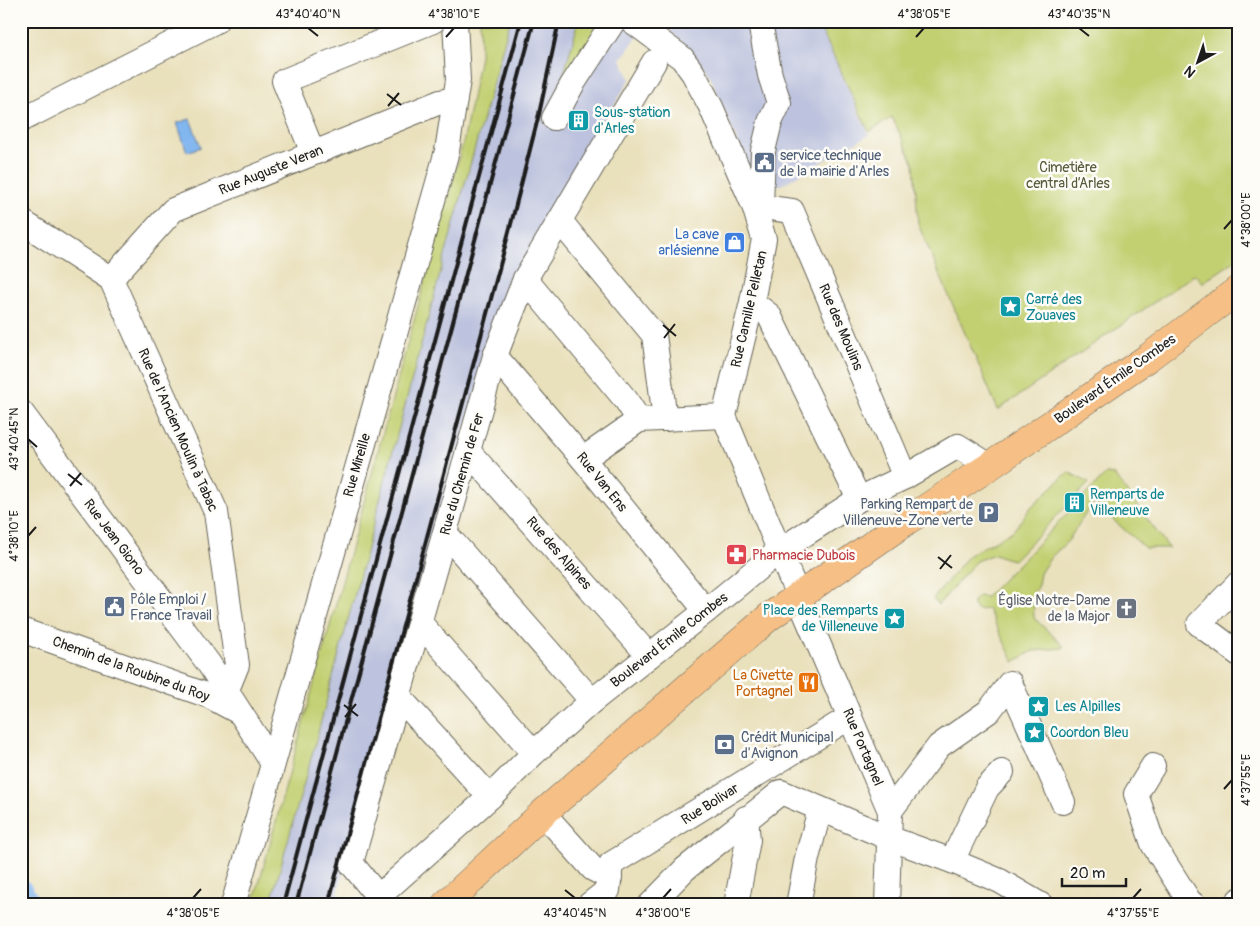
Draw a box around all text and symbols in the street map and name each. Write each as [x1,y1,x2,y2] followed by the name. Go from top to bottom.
[276,7,340,22] text: 43°40'40"N
[428,7,480,22] text: 4°38'10"E
[897,7,951,22] text: 4°38'05"E
[1048,7,1110,22] text: 43°40'35"N
[1172,38,1222,88] north arrow
[1181,62,1199,81] text: N
[594,104,670,137] place label: Sous-station d'Arles
[566,108,590,132] building icon: Sous-station d'Arles
[216,141,326,199] street label: Rue Auguste Veran
[780,147,890,180] place label: service technique de la mairie d'Arles
[752,151,776,175] public building icon: service technique de la mairie d'Arles
[1026,159,1110,192] park label: Cimetière central d’Arles
[1239,193,1254,247] text: 4°38'00"E
[659,226,719,259] place label: La cave arlésienne
[723,230,747,254] shop icon: La cave arlésienne
[727,249,771,369] street label: Rue Camille Pelletan
[815,281,867,374] street label: Rue des Moulins
[1026,291,1083,324] place label: Carré des Zouaves
[998,295,1022,319] place icon: Carré des Zouaves
[1050,329,1180,427] street label: Boulevard Émile Combes
[134,346,222,514] street label: Rue de l'Ancien Moulin à Tabac
[7,408,22,470] text: 43°40'45"N
[436,411,488,537] street label: Rue du Chemin de Fer
[340,431,374,499] street label: Rue Mireille
[573,449,632,516] street label: Rue Van Ens
[1090,486,1164,519] place label: Remparts de Villeneuve
[1062,490,1086,514] building icon: Remparts de Villeneuve
[80,496,148,579] street label: Rue Jean Giono
[843,496,973,529] place label: Parking Rempart de Villeneuve-Zone verte
[977,500,1001,524] parking icon: Parking Rempart de Villeneuve-Zone verte
[7,510,22,562] text: 4°38'10"E
[523,513,596,593] street label: Rue des Alpines
[724,543,748,567] pharmacy icon: Pharmacie Dubois
[752,547,856,564] place label: Pharmacie Dubois
[606,588,732,691] street label: Boulevard Émile Combes
[130,591,212,624] place label: Pôle Emploi / France Travail
[998,591,1110,625] place label: Église Notre-Dame de la Major
[102,595,126,619] public building icon: Pôle Emploi / France Travail
[1114,596,1138,620] church icon: Église Notre-Dame de la Major
[763,602,879,635] place label: Place des Remparts de Villeneuve
[882,606,906,630] place icon: Place des Remparts de Villeneuve
[50,633,212,705] street label: Chemin de la Roubine du Roy
[733,667,793,700] place label: La Civette Portagnel
[797,671,821,695] restaurant icon: La Civette Portagnel
[1027,694,1051,718] place icon: Les Alpilles
[1055,698,1121,715] place label: Les Alpilles
[839,706,887,788] street label: Rue Portagnel
[1022,720,1046,744] place icon: Coordon Bleu
[1050,724,1129,741] place label: Coordon Bleu
[741,729,834,762] place label: Crédit Municipal d'Avignon
[713,733,737,757] bank icon: Crédit Municipal d'Avignon
[1239,754,1254,806] text: 4°37'55"E
[678,780,742,828] street label: Rue Bolivar
[1062,856,1126,888] scale bar
[1070,864,1105,883] text: 20 m
[166,906,220,921] text: 4°38'05"E
[544,906,606,921] text: 43°40'45"N
[636,906,690,921] text: 4°38'00"E
[1107,906,1159,921] text: 4°37'55"E

